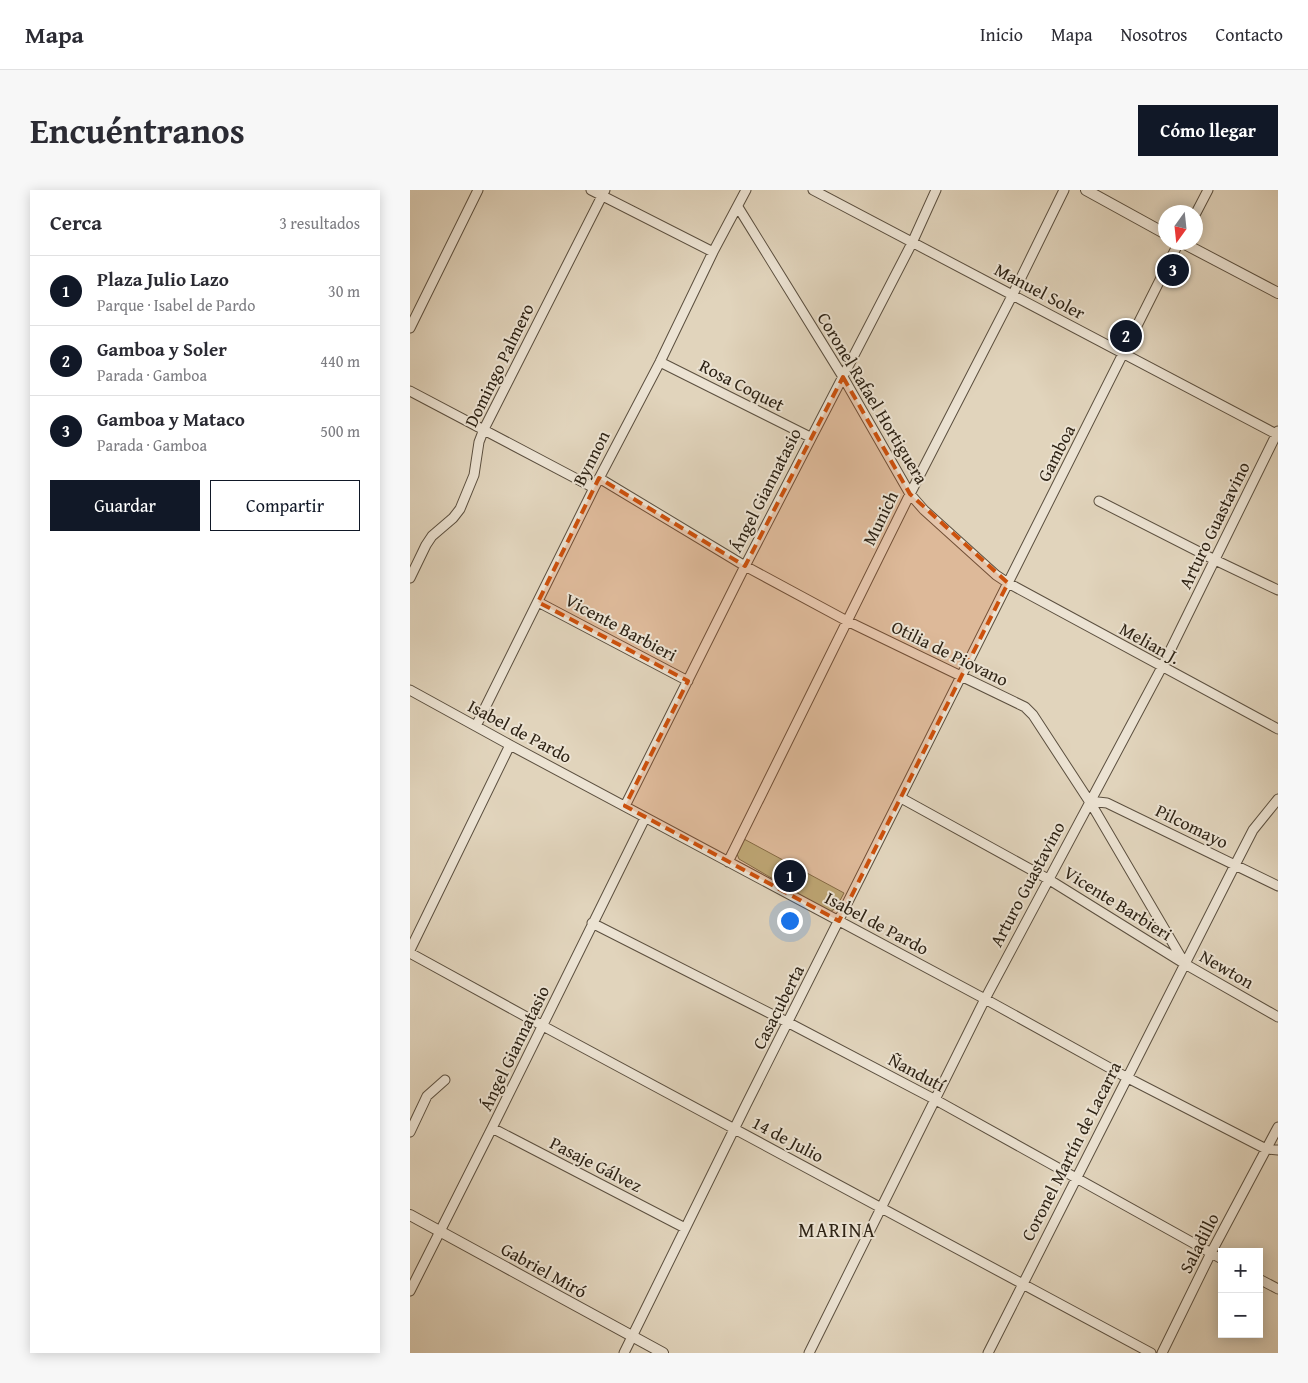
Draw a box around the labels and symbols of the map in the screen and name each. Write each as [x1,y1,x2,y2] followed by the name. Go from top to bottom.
[1158,205,1203,250] north arrow
[1157,251,1189,289] pin: 3
[990,256,1091,327] street label: Manuel Soler
[457,298,541,432] street label: Domingo Palmero
[811,307,935,490] street label: Coronel Rafael Hortiguera
[1110,317,1142,355] pin: 2
[695,352,790,418] street label: Rosa Coquet
[1030,419,1082,486] street label: Gamboa
[722,423,808,557] street label: Ángel Giannatasio
[566,426,616,490] street label: Bynnon
[1171,457,1257,593] street label: Arturo Guastavino
[855,486,905,550] street label: Munich
[560,586,682,668] street label: Vicente Barbieri
[887,613,1013,693] street label: Otilia de Piovano
[1115,615,1185,671] street label: Melian J.
[463,692,577,770] street label: Isabel de Pardo
[1151,797,1233,855] street label: Pilcomayo
[983,816,1071,952] street label: Arturo Guastavino
[774,857,806,895] pin: 1
[1058,859,1178,947] street label: Vicente Barbieri
[820,884,934,962] street label: Isabel de Pardo
[777,908,803,934] your location
[1195,943,1259,995] street label: Newton
[745,960,811,1054] street label: Casacuberta
[472,981,556,1115] street label: Ángel Giannatasio
[884,1046,951,1099] street label: Ñandutí
[1014,1056,1128,1245] street label: Coronel Martín de Lacarra
[747,1109,829,1169] street label: 14 de Julio
[545,1129,647,1199] street label: Pasaje Gálvez
[1172,1208,1226,1278] street label: Saladillo
[798,1215,876,1244] district label: MARINA
[496,1235,592,1305] street label: Gabriel Miró

